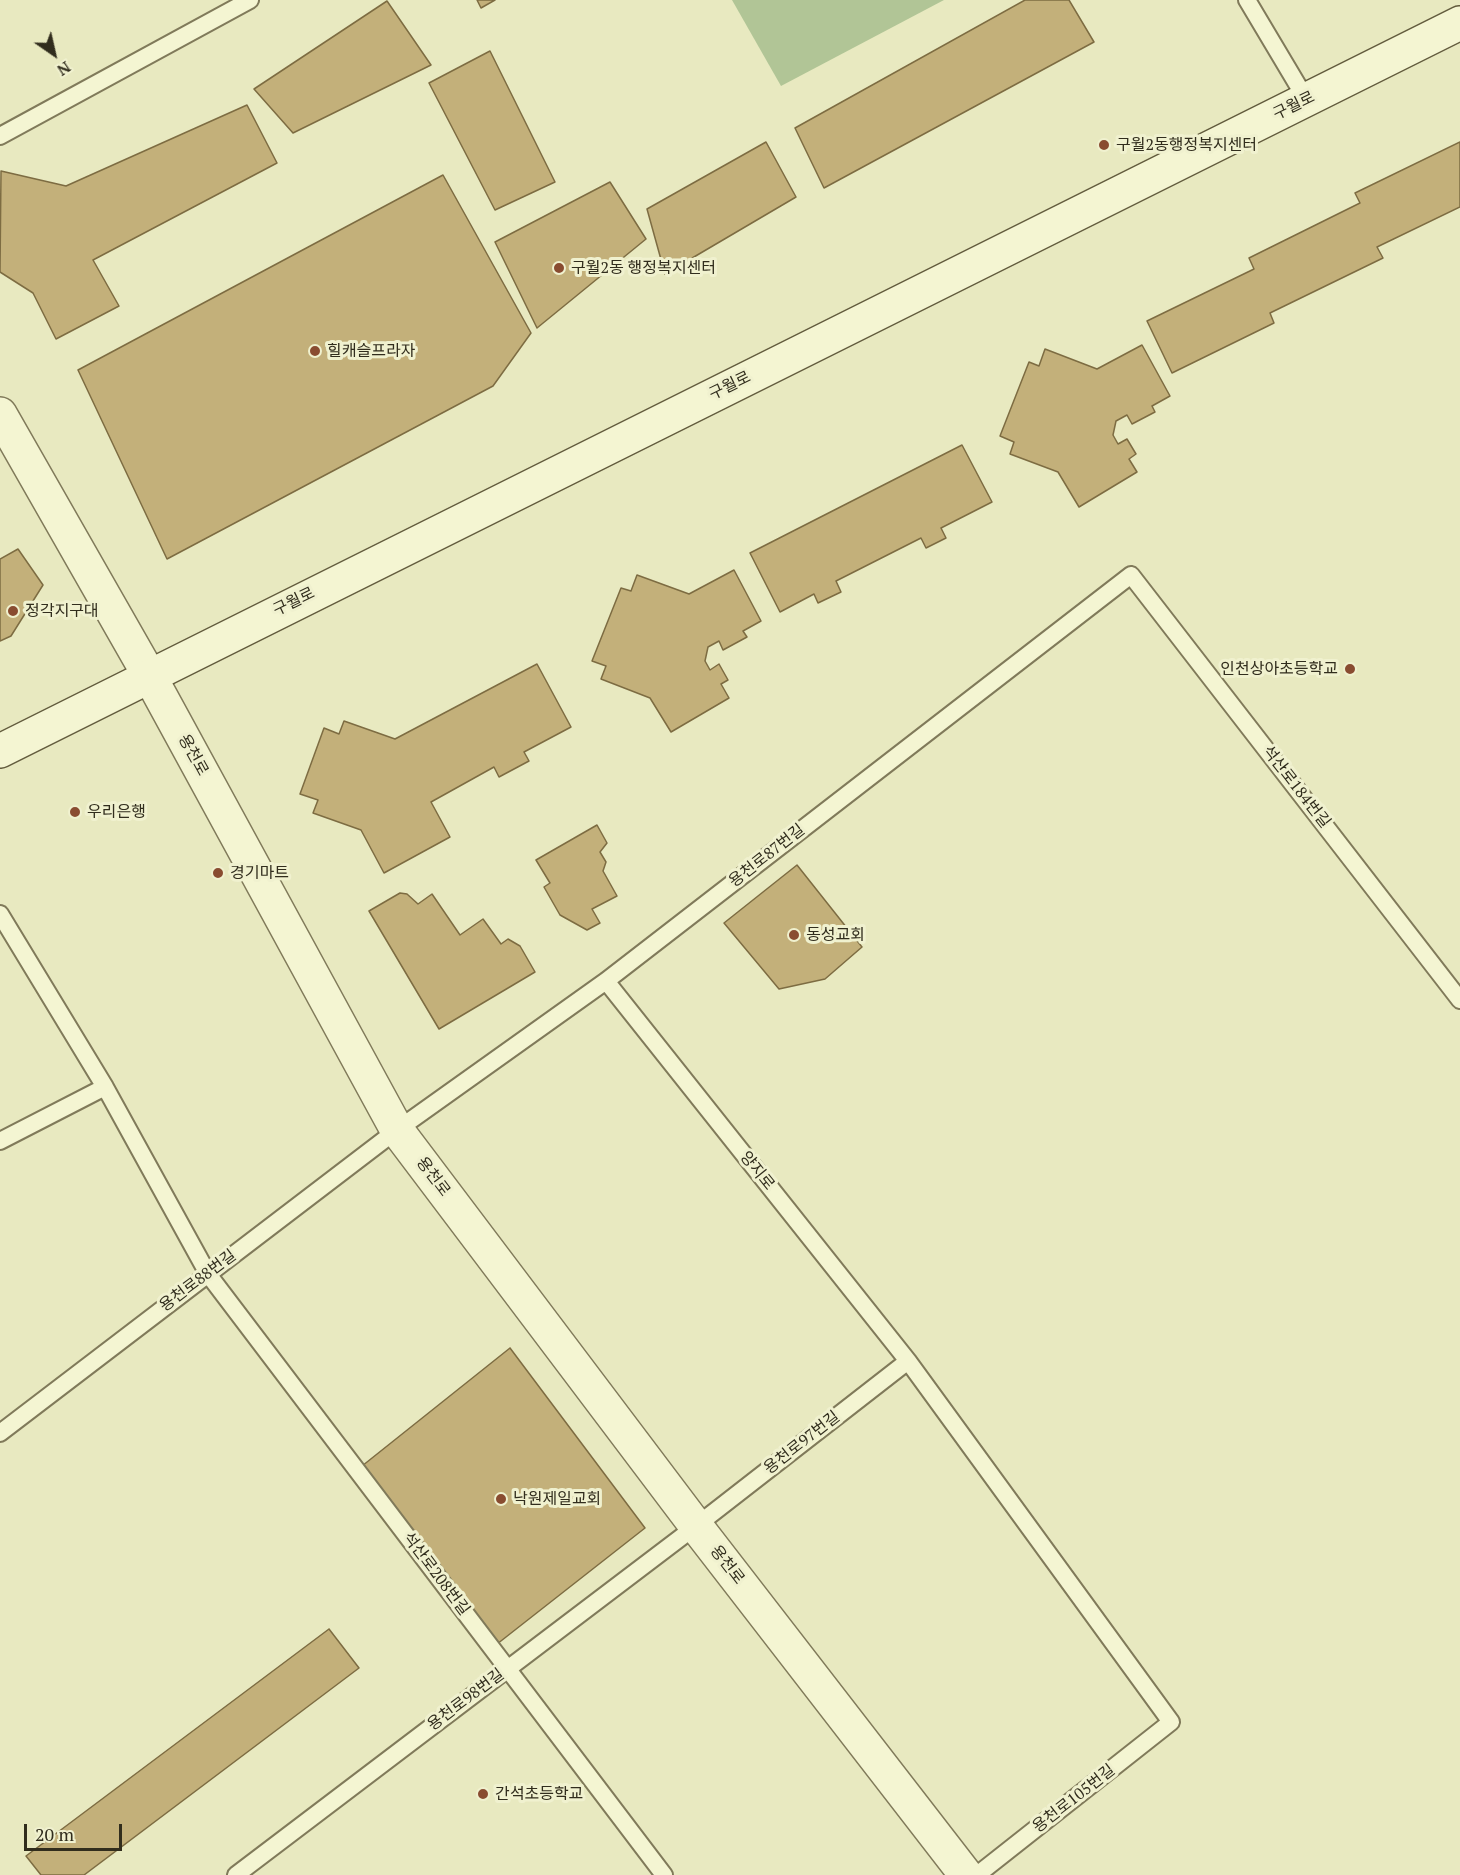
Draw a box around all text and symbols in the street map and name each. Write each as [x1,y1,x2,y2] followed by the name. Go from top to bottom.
[24,24,84,84] north arrow
[53,56,75,81] text: N
[1270,88,1318,124] street label: 구월로
[1116,135,1257,155] place label: 구월2동행정복지센터
[1097,138,1111,152] marker: 구월2동행정복지센터
[571,258,716,278] place label: 구월2동 행정복지센터
[552,261,566,275] marker: 구월2동 행정복지센터
[327,341,415,361] place label: 힐캐슬프라자
[308,344,322,358] marker: 힐캐슬프라자
[706,368,754,404] street label: 구월로
[270,584,318,620] street label: 구월로
[25,601,99,621] place label: 정각지구대
[6,604,20,618] marker: 정각지구대
[1220,659,1338,679] place label: 인천상아초등학교
[1343,662,1357,676] marker: 인천상아초등학교
[174,731,212,779] street label: 용천로
[1258,742,1334,832] street label: 석산로184번길
[87,802,146,822] place label: 우리은행
[68,805,82,819] marker: 우리은행
[725,821,809,891] street label: 용천로87번길
[230,863,289,883] place label: 경기마트
[211,866,225,880] marker: 경기마트
[806,925,865,945] place label: 동성교회
[787,928,801,942] marker: 동성교회
[736,1148,778,1194] street label: 양지로
[412,1154,454,1200] street label: 용천로
[156,1246,240,1316] street label: 용천로88번길
[760,1408,844,1478] street label: 용천로97번길
[513,1489,601,1509] place label: 낙원제일교회
[494,1492,508,1506] marker: 낙원제일교회
[398,1529,474,1619] street label: 석산로208번길
[706,1542,748,1588] street label: 용천로
[424,1665,508,1735] street label: 용천로98번길
[1029,1761,1119,1837] street label: 용천로105번길
[495,1784,583,1804] place label: 간석초등학교
[476,1787,490,1801] marker: 간석초등학교
[27,1812,124,1850] scale bar
[35,1822,74,1846] text: 20 m

